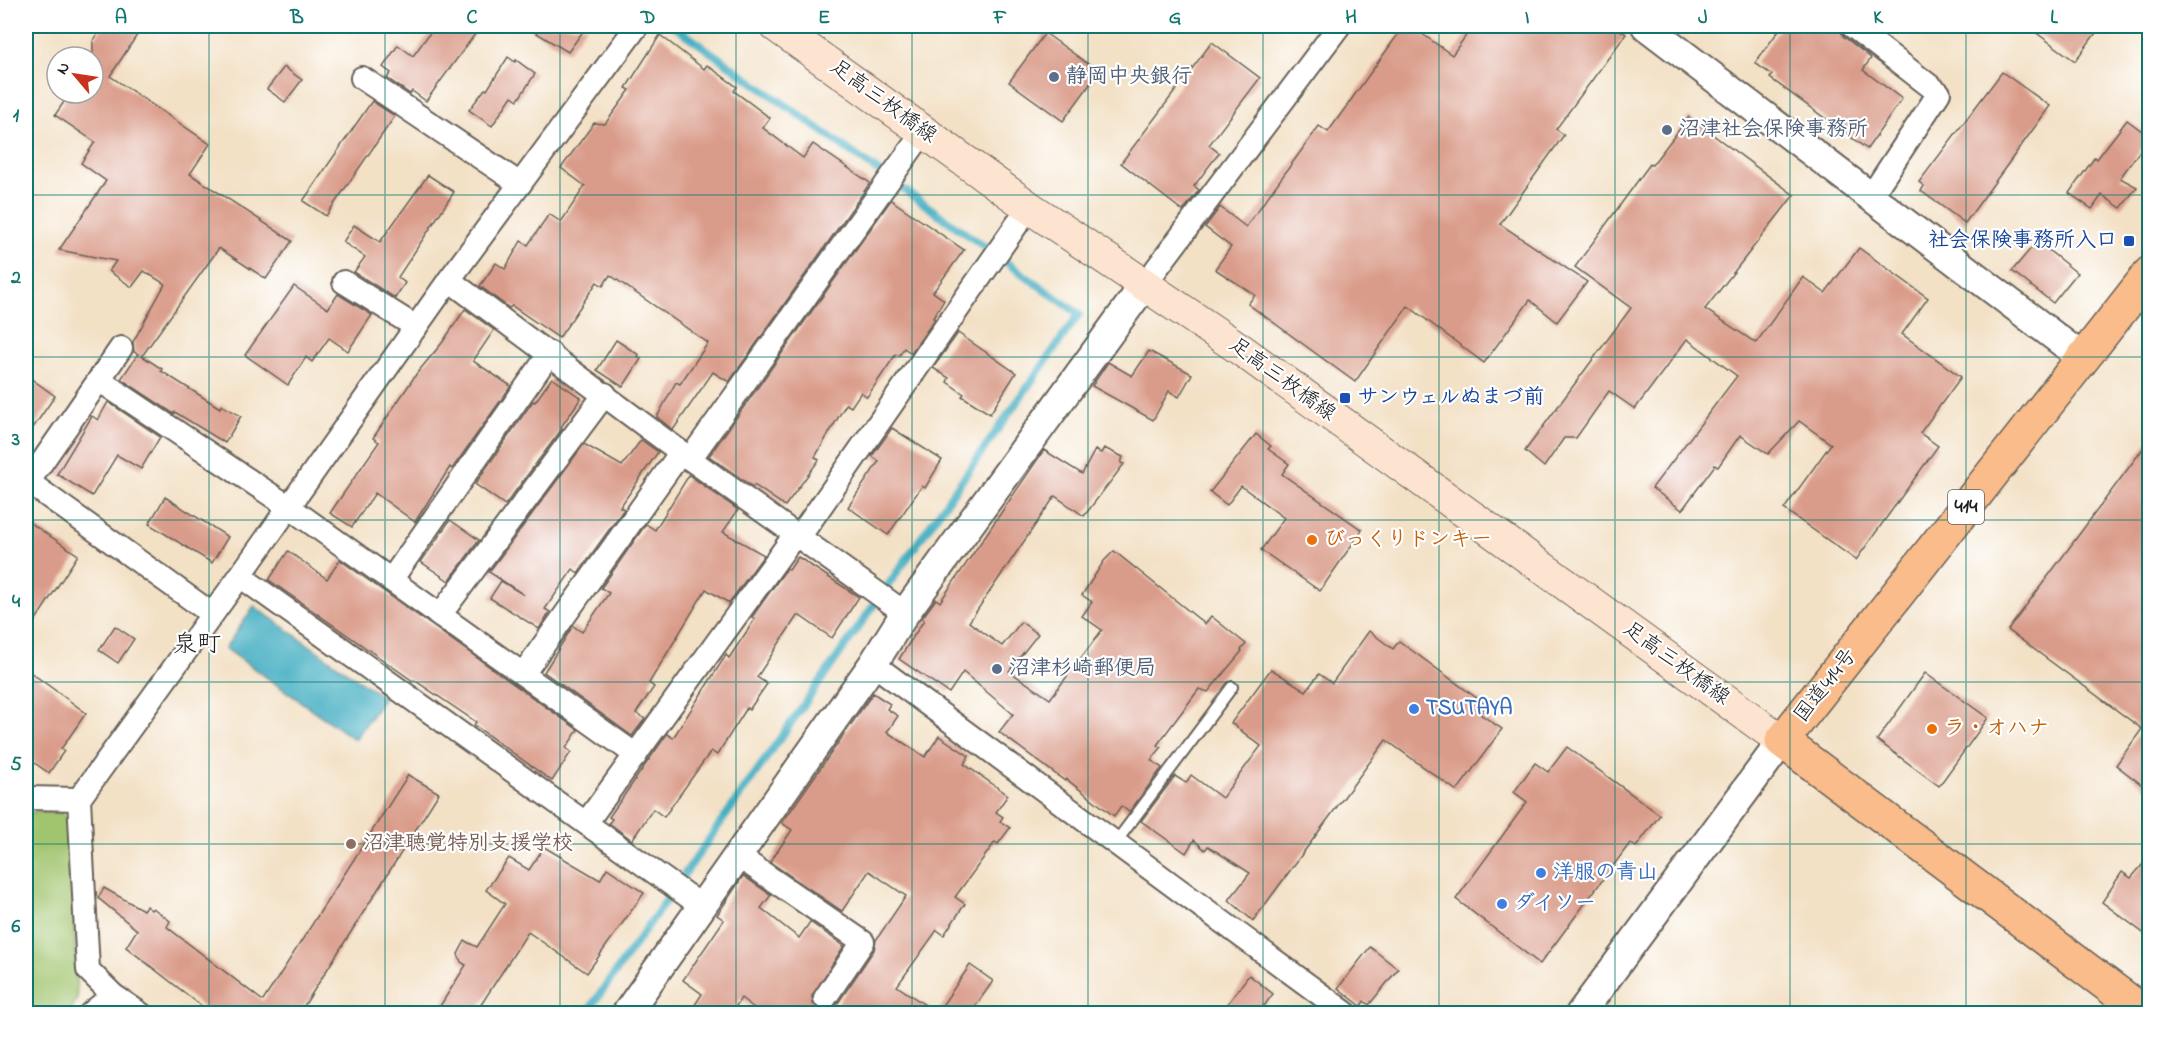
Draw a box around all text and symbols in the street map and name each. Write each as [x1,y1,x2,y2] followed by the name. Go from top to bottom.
[115,4,127,33] text: A
[289,4,304,33] text: B
[467,4,478,33] text: C
[640,4,655,33] text: D
[818,4,830,33] text: E
[993,4,1007,33] text: F
[1169,4,1182,33] text: G
[1345,4,1357,33] text: H
[1525,4,1530,33] text: I
[1698,4,1708,33] text: J
[1873,4,1884,33] text: K
[2050,4,2058,33] text: L
[45,45,105,105] north arrow
[823,53,943,151] street label: 足高三枚橋線
[51,58,77,79] text: N
[1066,62,1192,92] place label: 静岡中央銀行
[1047,70,1061,84] marker: 静岡中央銀行
[13,102,20,131] text: 1
[1679,115,1868,145] place label: 沼津社会保険事務所
[1660,123,1674,137] marker: 沼津社会保険事務所
[1928,226,2117,256] place label: 社会保険事務所入口
[2122,234,2136,248] marker: 社会保険事務所入口
[10,264,21,293] text: 2
[1222,331,1342,429] street label: 足高三枚橋線
[1357,383,1544,413] place label: サンウェルぬまづ前
[1338,391,1352,405] marker: サンウェルぬまづ前
[11,426,20,455] text: 3
[1948,490,1984,524] road number: 414
[1324,525,1492,555] place label: びっくりドンキー
[1305,533,1319,547] marker: びっくりドンキー
[12,588,21,617] text: 4
[1616,615,1736,713] street label: 足高三枚橋線
[173,628,221,663] district label: 泉町
[1787,642,1865,730] street label: 国道414号
[1009,654,1156,684] place label: 沼津杉崎郵便局
[990,662,1004,676] marker: 沼津杉崎郵便局
[1426,694,1512,724] place label: TSUTAYA
[1407,702,1421,716] marker: TSUTAYA
[1944,714,2049,744] place label: ラ・オハナ
[1925,722,1939,736] marker: ラ・オハナ
[10,751,22,780] text: 5
[363,829,573,859] place label: 沼津聴覚特別支援学校
[344,837,358,851] marker: 沼津聴覚特別支援学校
[1553,858,1658,888] place label: 洋服の青山
[1534,866,1548,880] marker: 洋服の青山
[1514,889,1596,919] place label: ダイソー
[1495,897,1509,911] marker: ダイソー
[12,913,21,942] text: 6

